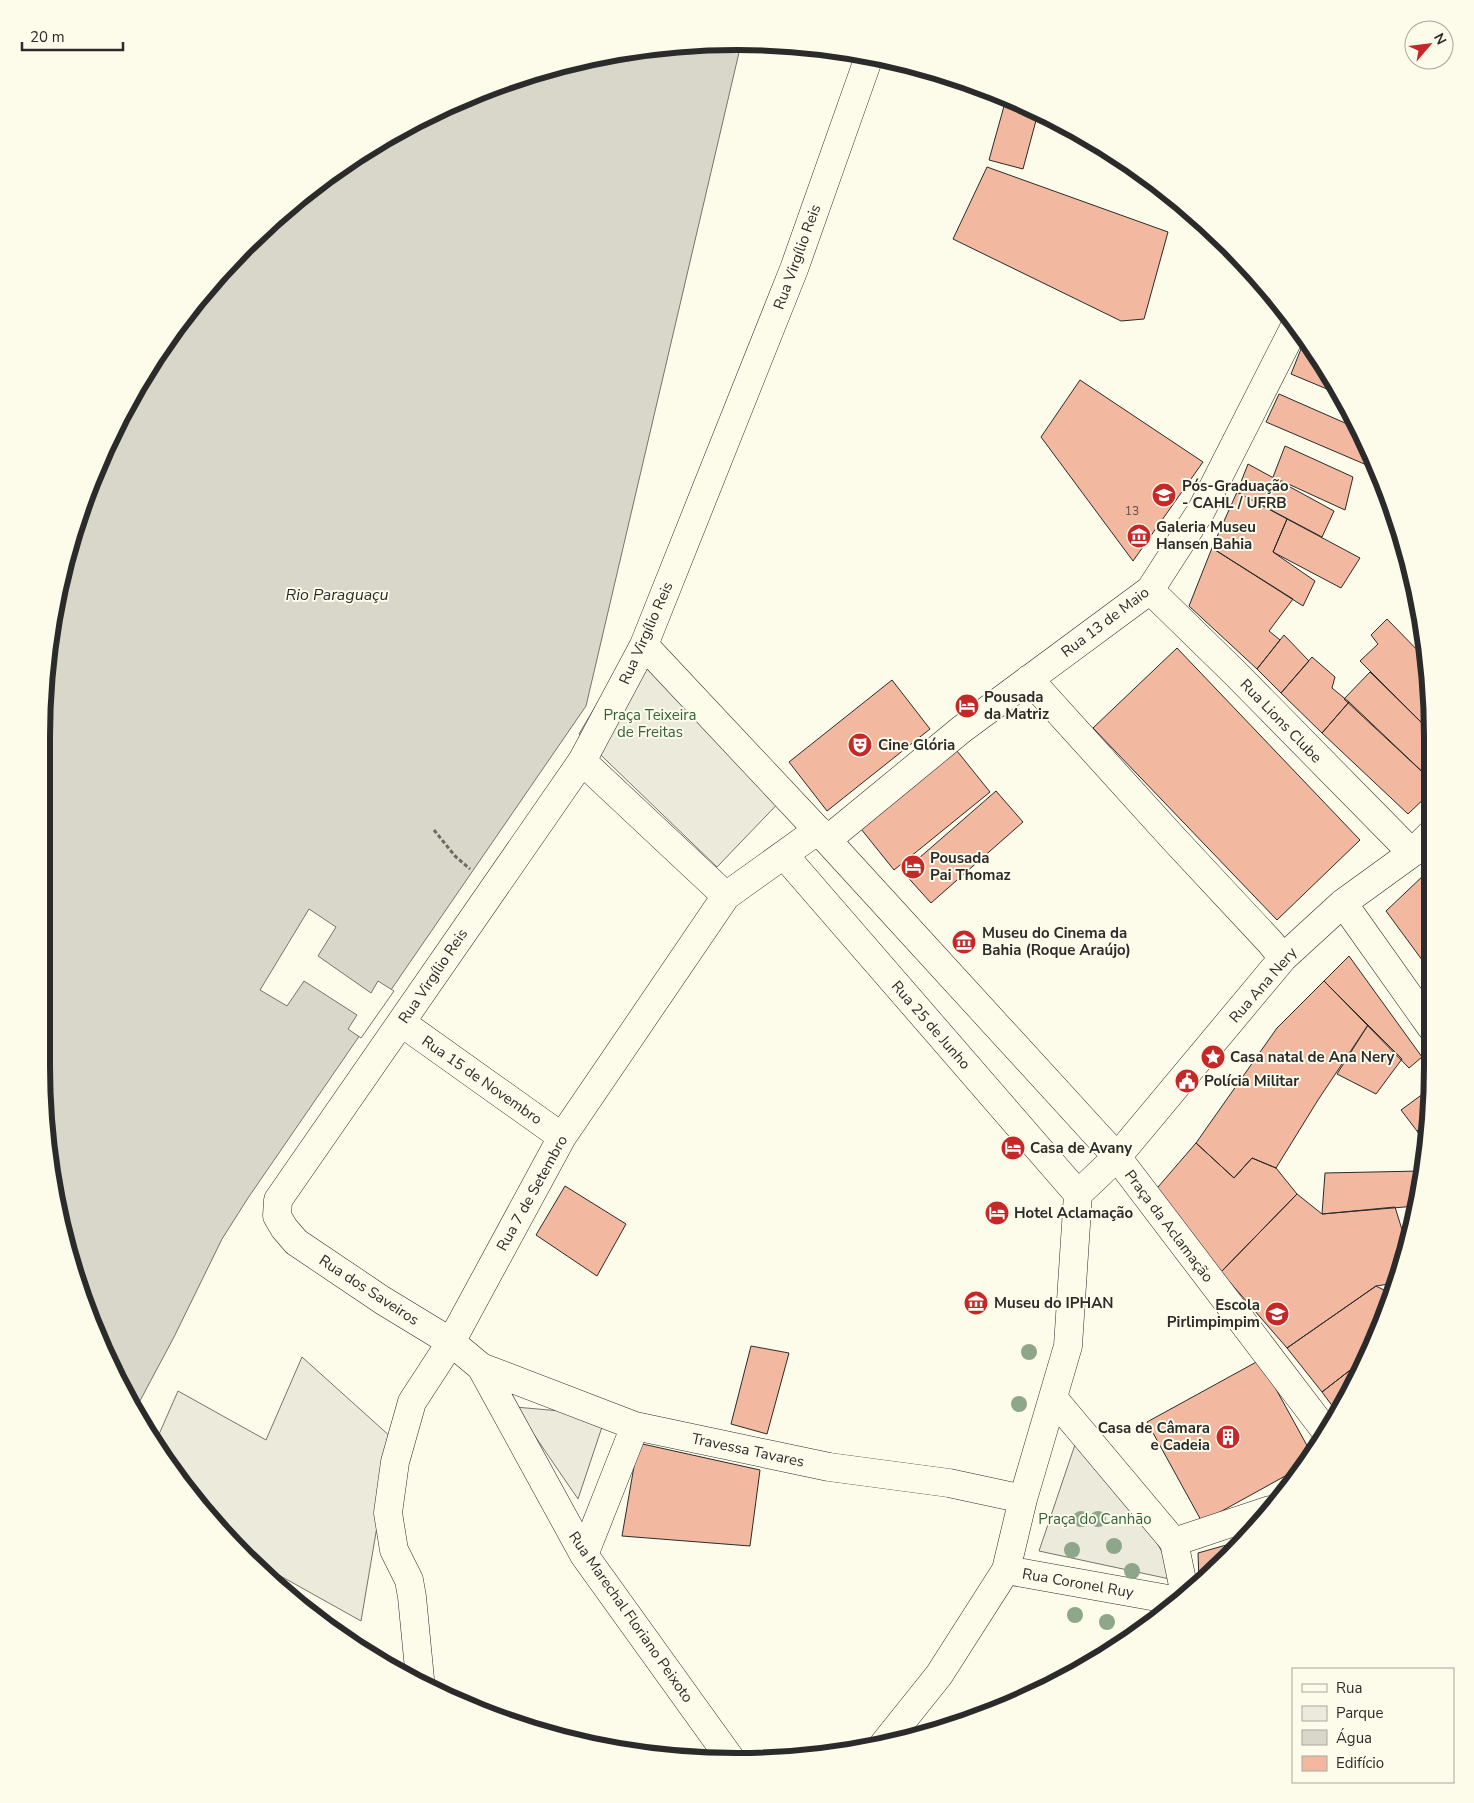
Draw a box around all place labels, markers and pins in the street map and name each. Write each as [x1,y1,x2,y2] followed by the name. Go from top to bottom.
[1182,476,1289,513] place label: Pós-Graduação - CAHL / UFRB
[1151,482,1177,508] school or university icon: Pós-Graduação - CAHL / UFRB
[1156,517,1256,554] place label: Galeria Museu Hansen Bahia
[1126,523,1152,549] museum icon: Galeria Museu Hansen Bahia
[984,687,1049,724] place label: Pousada da Matriz
[954,693,980,719] hotel icon: Pousada da Matriz
[847,732,873,758] theatre icon: Cine Glória
[878,735,955,755] place label: Cine Glória
[930,848,1011,885] place label: Pousada Pai Thomaz
[900,854,926,880] hotel icon: Pousada Pai Thomaz
[982,923,1131,960] place label: Museu do Cinema da Bahia (Roque Araújo)
[951,929,977,955] museum icon: Museu do Cinema da Bahia (Roque Araújo)
[1200,1044,1226,1070] place icon: Casa natal de Ana Nery
[1230,1047,1395,1067] place label: Casa natal de Ana Nery
[1174,1068,1200,1094] public building icon: Polícia Militar
[1204,1071,1299,1091] place label: Polícia Militar
[1000,1135,1026,1161] hotel icon: Casa de Avany
[1030,1138,1132,1158] place label: Casa de Avany
[984,1200,1010,1226] hotel icon: Hotel Aclamação
[1014,1203,1134,1223] place label: Hotel Aclamação
[963,1290,989,1316] museum icon: Museu do IPHAN
[994,1293,1114,1313] place label: Museu do IPHAN
[1167,1295,1260,1332] place label: Escola Pirlimpimpim
[1264,1301,1290,1327] school or university icon: Escola Pirlimpimpim
[1098,1418,1210,1455] place label: Casa de Câmara e Cadeia
[1215,1424,1241,1450] building icon: Casa de Câmara e Cadeia

